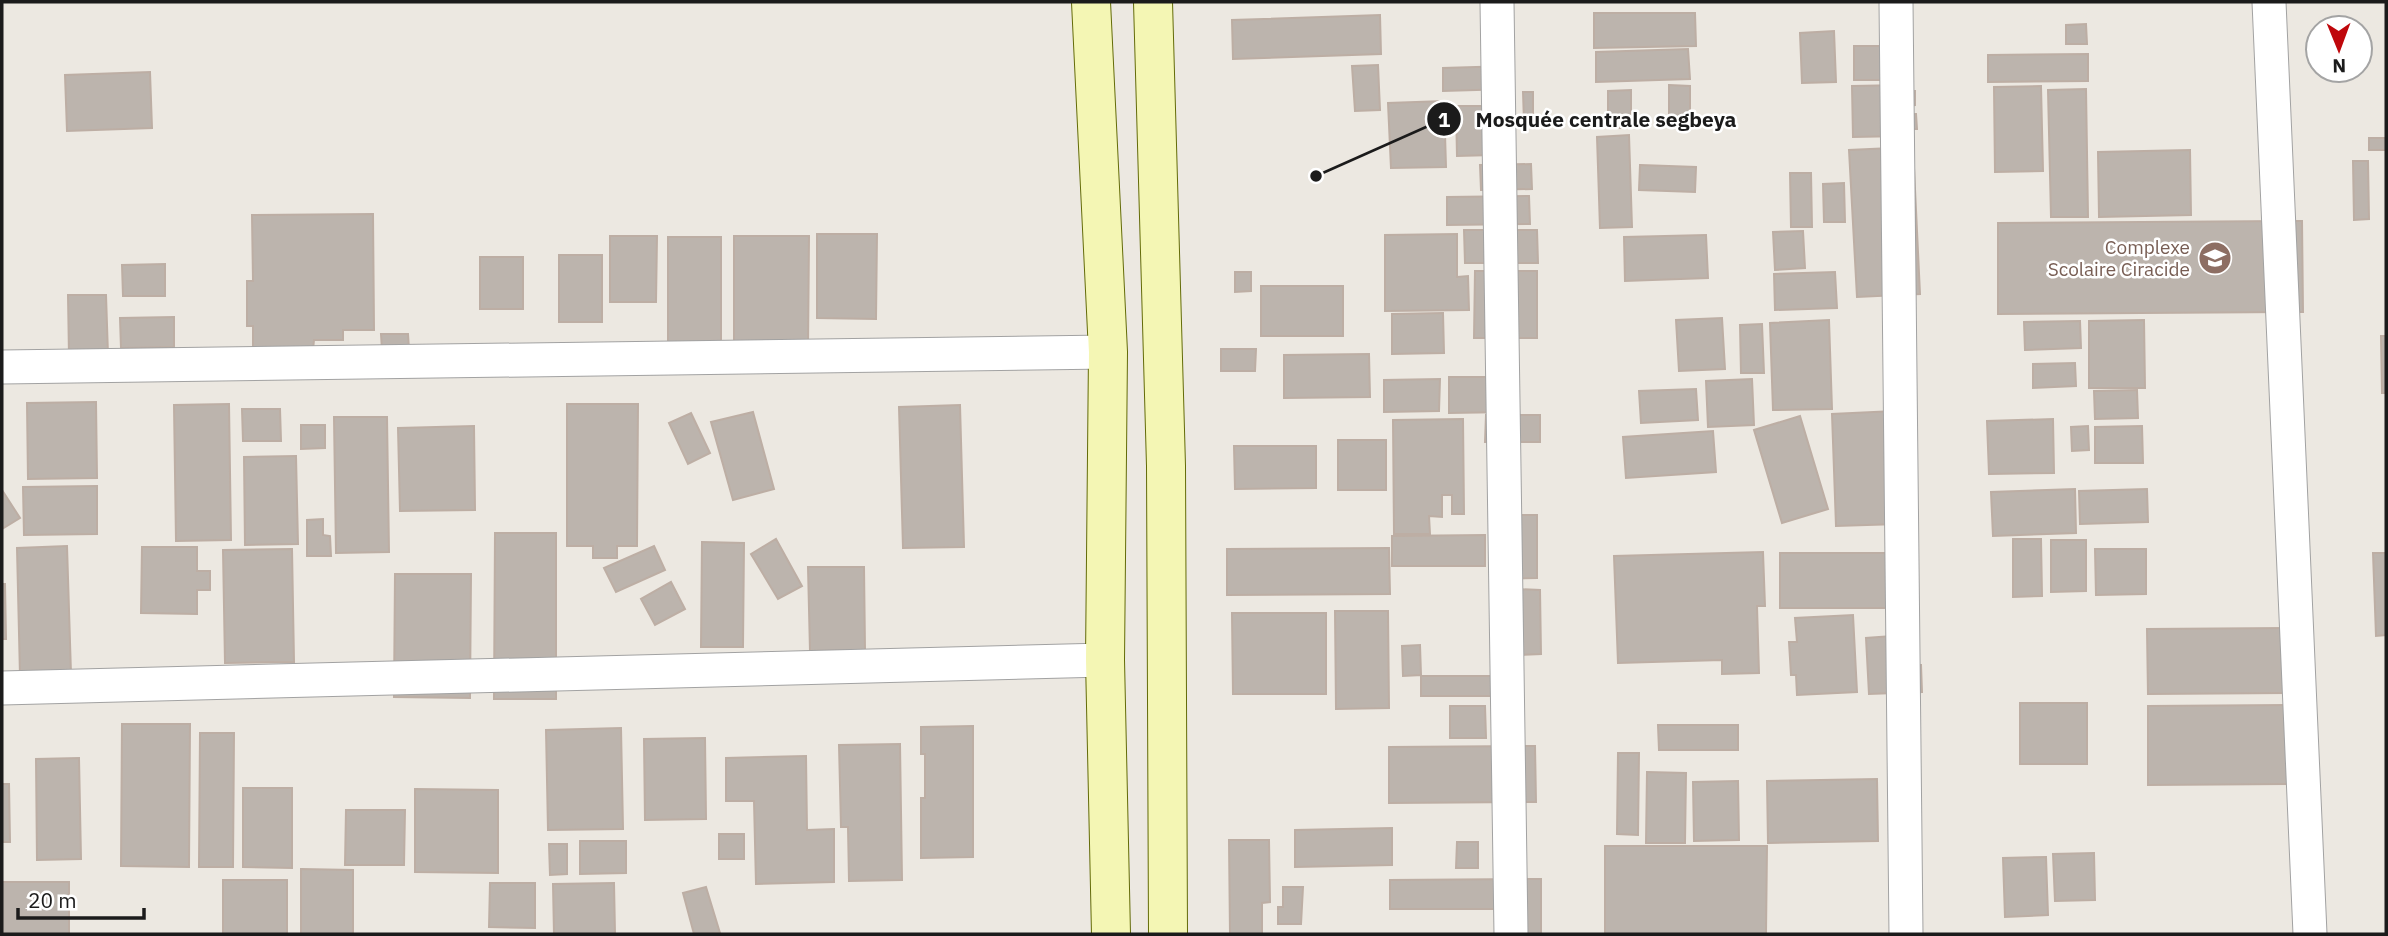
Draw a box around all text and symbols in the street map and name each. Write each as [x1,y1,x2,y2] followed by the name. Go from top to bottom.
[2304,14,2374,84] north arrow
[2332,54,2346,78] text: N
[1427,98,1751,140] callout: Mosquée centrale segbeya
[1438,105,1451,133] text: 1
[1475,105,1737,133] text: Mosquée centrale segbeya
[2048,235,2190,281] place label: Complexe Scolaire Ciracide
[2196,239,2234,277] school or university icon: Complexe Scolaire Ciracide
[18,876,144,920] scale bar
[28,886,77,914] text: 20 m

